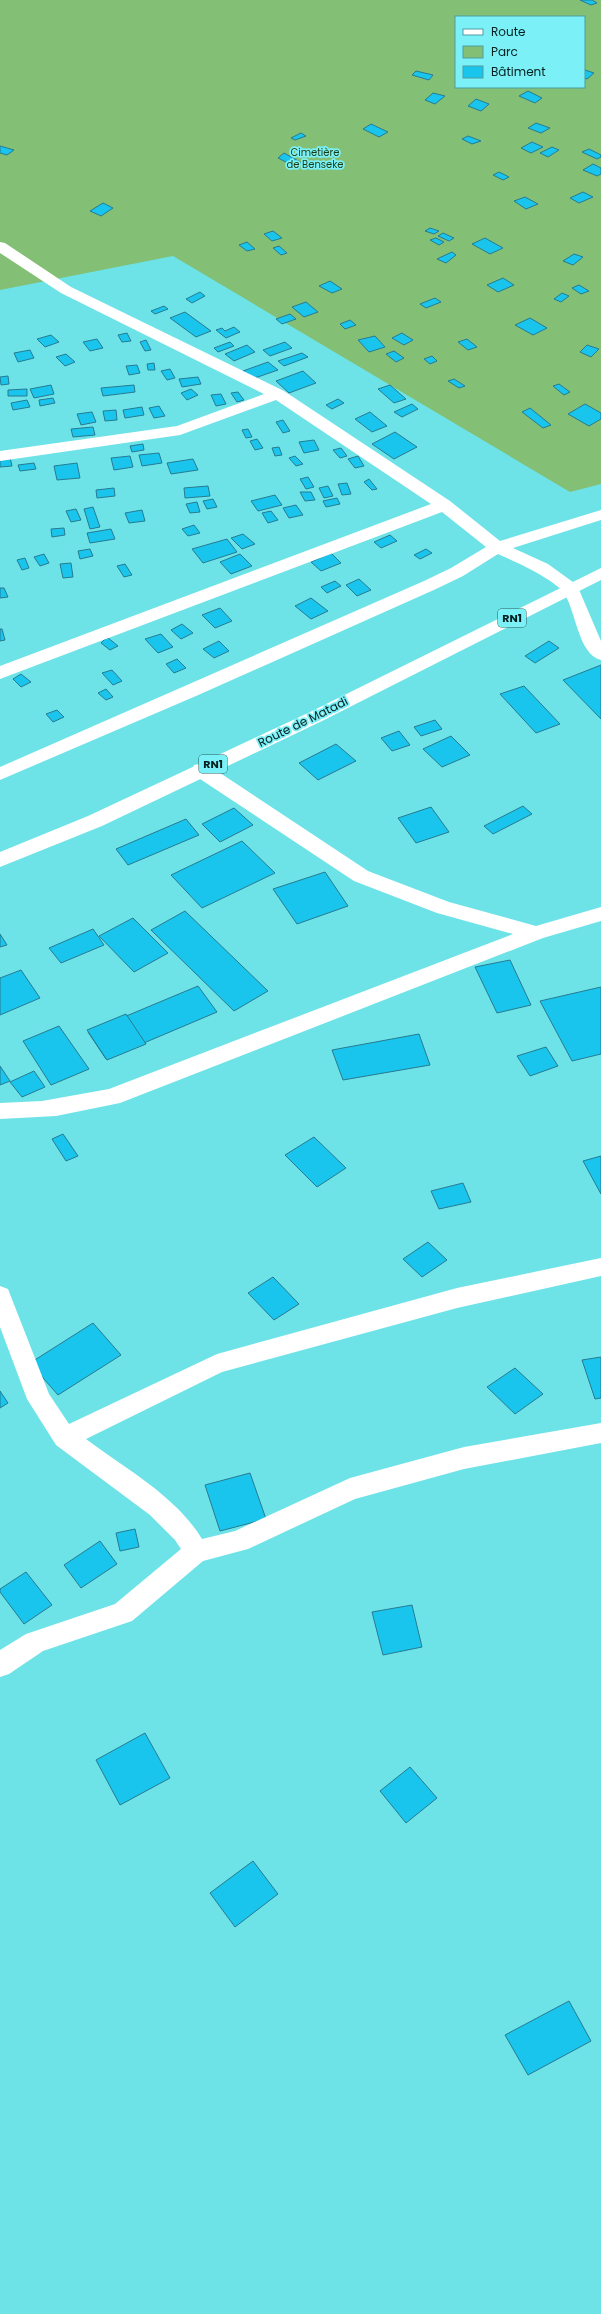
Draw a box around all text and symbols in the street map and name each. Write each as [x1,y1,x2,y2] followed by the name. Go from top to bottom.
[455,16,585,88] legend
[491,23,525,40] text: Route
[491,43,518,60] text: Parc
[491,63,546,80] text: Bâtiment
[286,145,344,172] park label: Cimetière de Benseke
[498,609,526,627] road number: RN1
[255,692,351,751] street label: Route de Matadi
[199,755,227,773] road number: RN1

